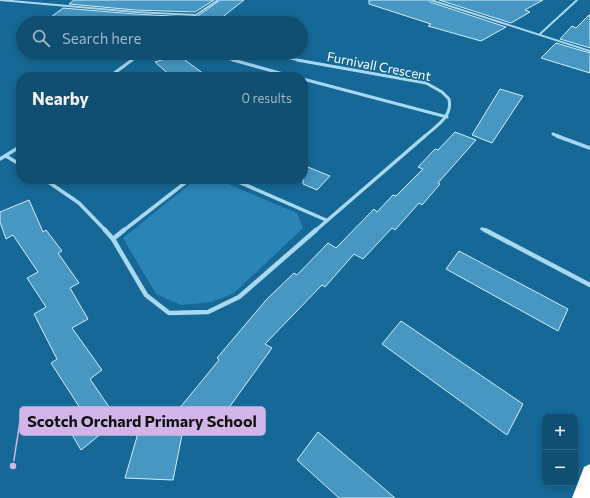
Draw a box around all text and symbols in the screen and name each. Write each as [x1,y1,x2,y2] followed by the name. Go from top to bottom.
[16,16,308,60] search box
[30,27,52,49] icon: search
[62,29,141,47] text: Search here
[326,48,432,84] street label: Furnivall Crescent
[32,88,89,109] text: Nearby
[241,90,292,106] text: 0 results
[20,407,265,435] callout: Scotch Orchard Primary School
[27,411,257,430] text: Scotch Orchard Primary School
[542,414,578,486] map controls
[542,414,578,450] button: +
[542,450,578,486] button: −

